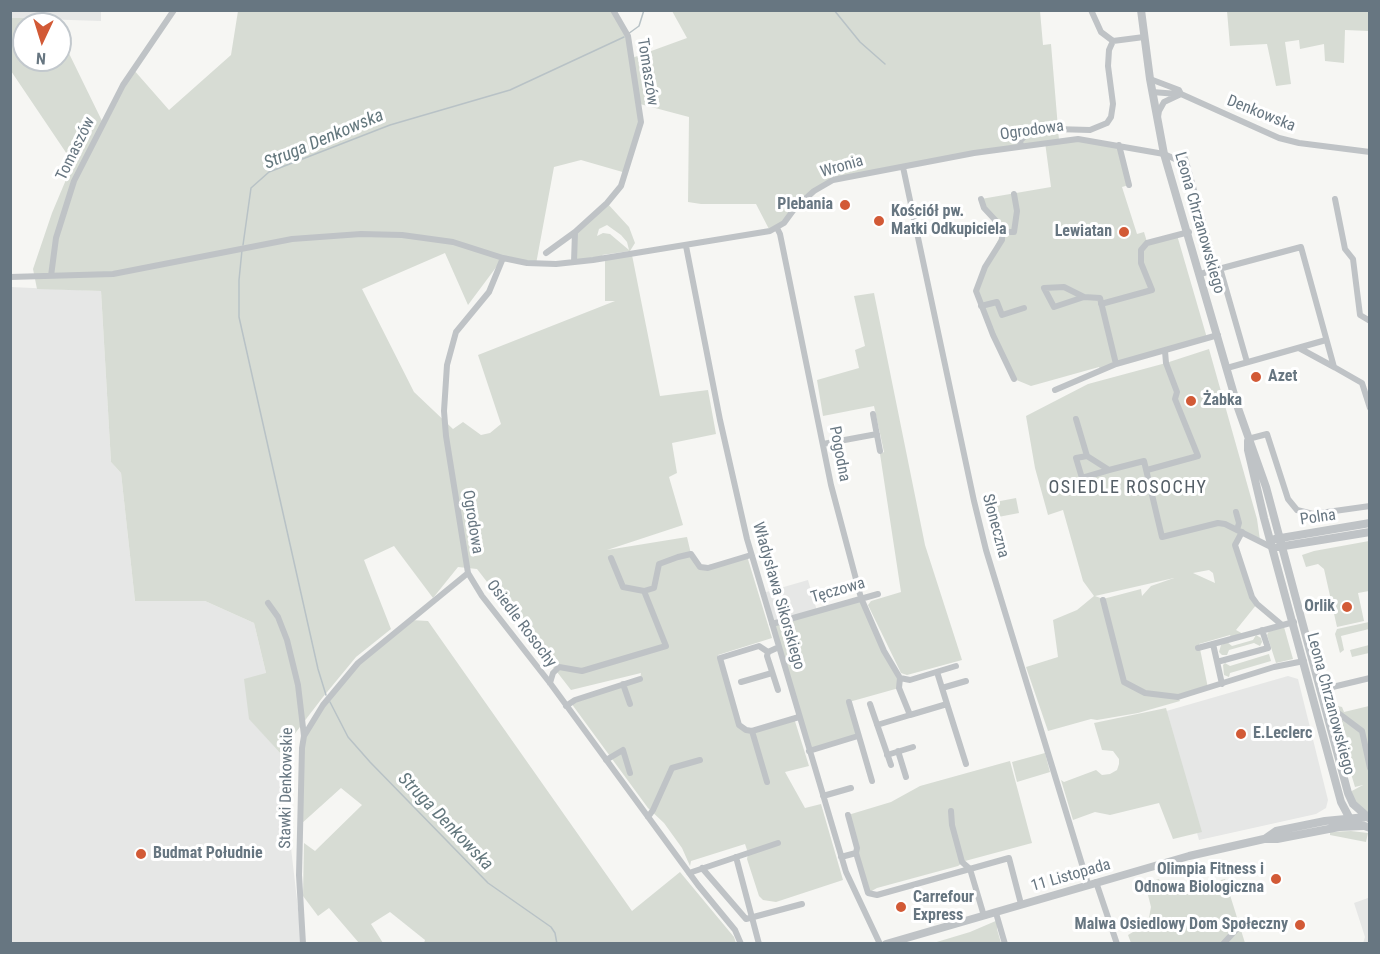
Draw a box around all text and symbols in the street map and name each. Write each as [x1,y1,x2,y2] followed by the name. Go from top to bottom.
[12,12,72,72] north arrow
[632,37,662,107] street label: Tomaszów
[35,49,46,68] text: N
[1224,92,1298,136] street label: Denkowska
[261,105,387,175] water label: Struga Denkowska
[52,114,100,184] street label: Tomaszów
[999,117,1065,145] street label: Ogrodowa
[1170,150,1228,296] street label: Leona Chrzanowskiego
[818,152,866,182] street label: Wronia
[777,195,833,215] place label: Plebania
[838,198,852,212] marker: Plebania
[891,202,1007,240] place label: Kościół pw. Matki Odkupiciela
[872,214,886,228] marker: Kościół pw. Matki Odkupiciela
[1055,222,1112,242] place label: Lewiatan
[1117,225,1131,239] marker: Lewiatan
[1268,367,1297,387] place label: Azet
[1249,370,1263,384] marker: Azet
[1203,391,1242,411] place label: Żabka
[1184,394,1198,408] marker: Żabka
[824,425,854,483] street label: Pogodna
[1048,477,1208,499] district label: OSIEDLE ROSOCHY
[457,489,487,555] street label: Ogrodowa
[977,492,1013,560] street label: Słoneczna
[1299,506,1337,530] street label: Polna
[748,520,808,672] street label: Władysława Sikorskiego
[809,574,867,608] street label: Tęczowa
[482,576,560,672] street label: Osiedle Rosochy
[1304,597,1335,617] place label: Orlik
[1340,600,1354,614] marker: Orlik
[1302,631,1358,777] street label: Leona Chrzanowskiego
[1253,724,1312,744] place label: E.Leclerc
[276,727,298,849] street label: Stawki Denkowskie
[1234,727,1248,741] marker: E.Leclerc
[393,769,497,875] water label: Struga Denkowska
[153,844,263,864] place label: Budmat Południe
[134,847,148,861] marker: Budmat Południe
[1029,855,1113,897] street label: 11 Listopada
[1134,860,1264,898] place label: Olimpia Fitness i Odnowa Biologiczna
[1269,872,1283,886] marker: Olimpia Fitness i Odnowa Biologiczna
[913,888,974,926] place label: Carrefour Express
[894,900,908,914] marker: Carrefour Express
[1075,915,1288,935] place label: Malwa Osiedlowy Dom Społeczny
[1293,918,1307,932] marker: Malwa Osiedlowy Dom Społeczny

